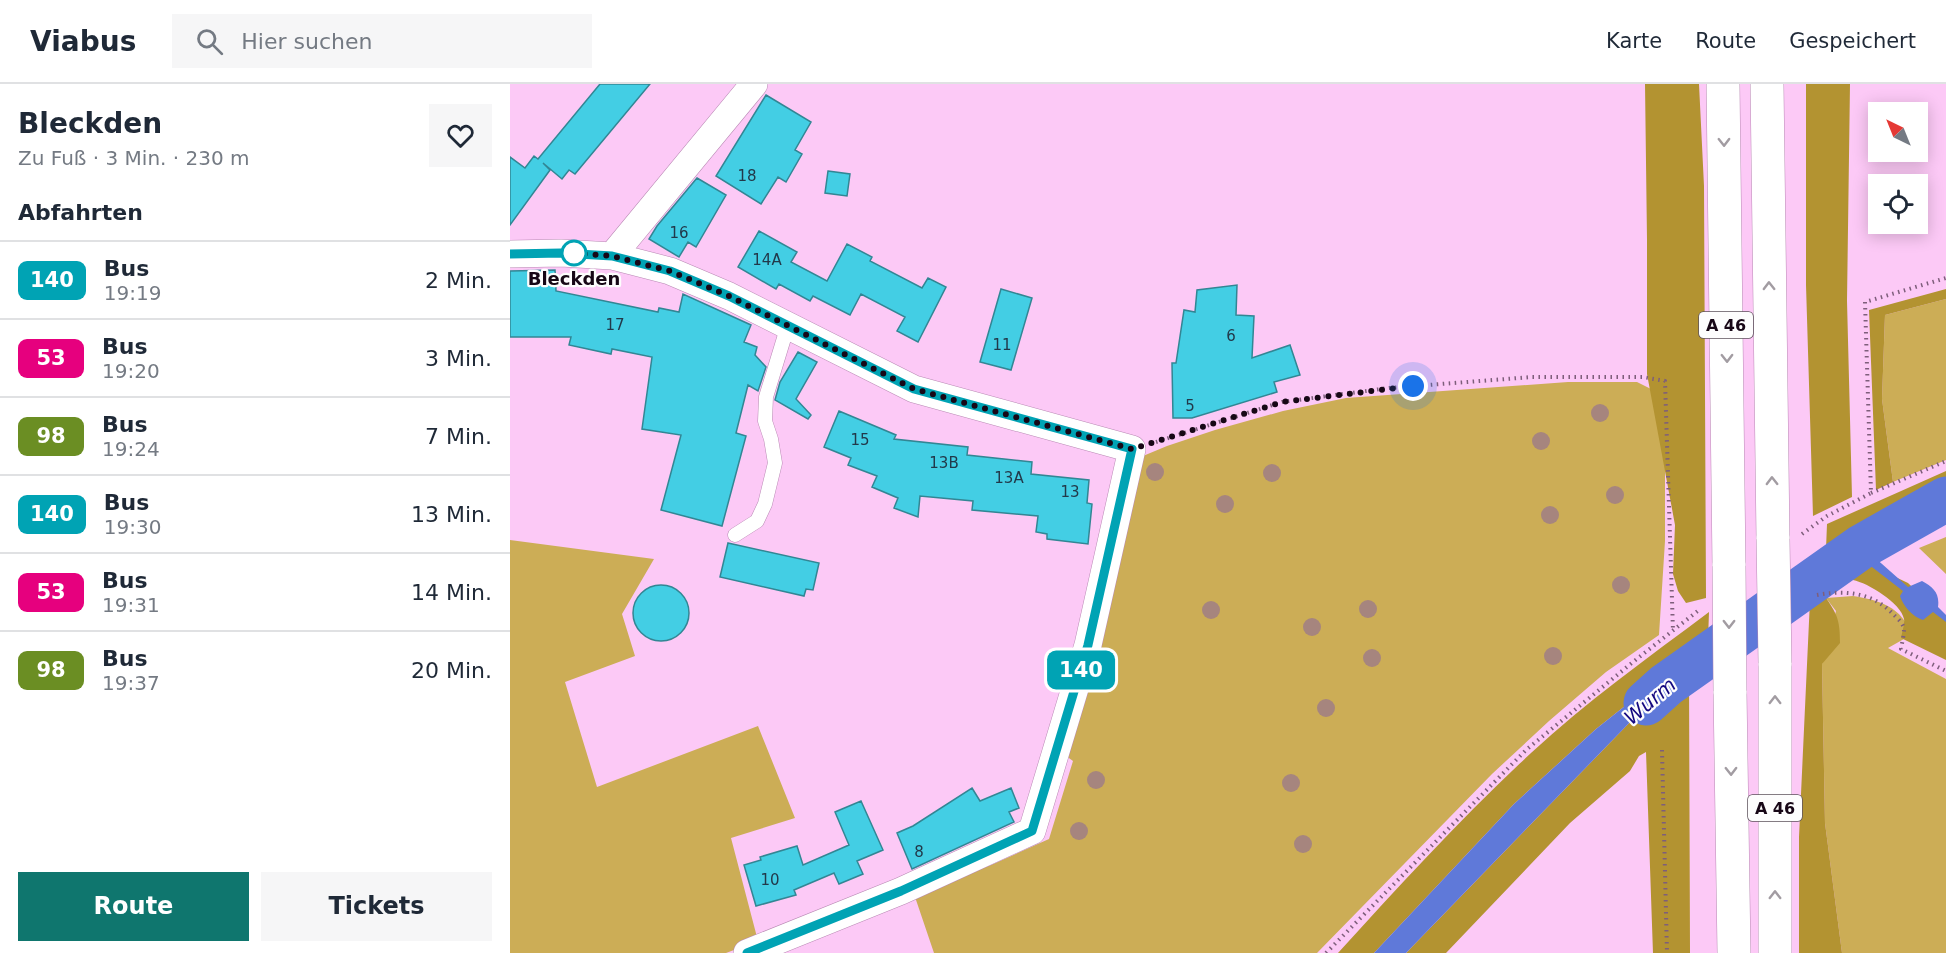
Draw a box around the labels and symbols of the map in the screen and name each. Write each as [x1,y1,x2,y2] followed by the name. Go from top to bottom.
[1868,102,1928,162] north arrow
[1718,138,1730,147] one-way arrow
[737,167,757,185] house number: 18
[669,224,689,242] house number: 16
[561,240,587,266] marker: Bleckden
[752,251,782,269] house number: 14A
[528,268,620,289] place label: Bleckden
[1763,281,1776,290] one-way arrow
[1699,312,1753,338] road number: A 46
[605,316,625,334] house number: 17
[1226,327,1236,345] house number: 6
[992,336,1012,354] house number: 11
[1721,354,1733,363] one-way arrow
[1398,371,1428,401] your location
[1185,397,1195,415] house number: 5
[850,431,870,449] house number: 15
[929,454,959,472] house number: 13B
[994,469,1024,487] house number: 13A
[1766,476,1778,485] one-way arrow
[1060,483,1080,501] house number: 13
[1723,620,1735,629] one-way arrow
[1046,650,1116,690] line badge: 140
[1619,672,1681,730] water label: Wurm
[1769,695,1781,704] one-way arrow
[1725,766,1738,775] one-way arrow
[1748,795,1802,821] road number: A 46
[914,843,924,861] house number: 8
[760,871,780,889] house number: 10
[1769,890,1781,899] one-way arrow

